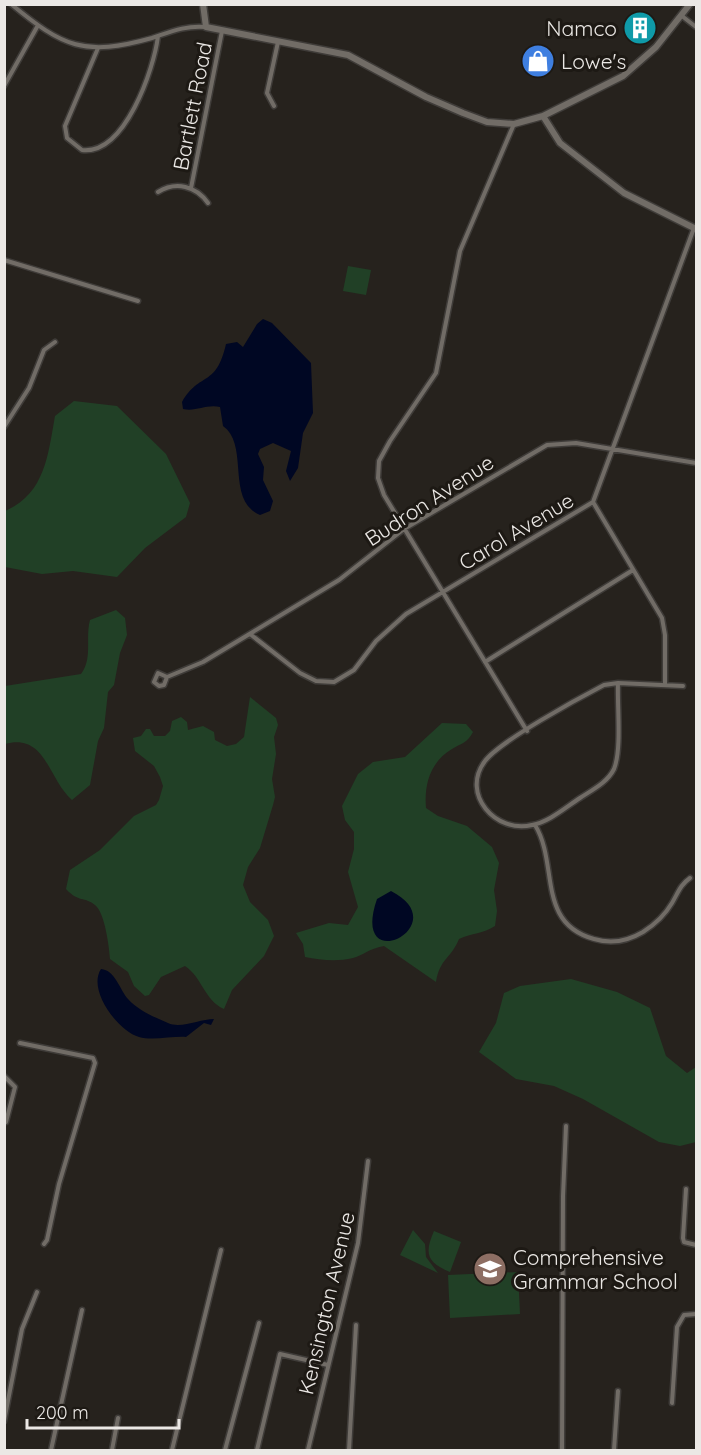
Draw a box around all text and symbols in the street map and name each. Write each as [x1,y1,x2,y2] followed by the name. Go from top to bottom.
[622,10,658,46] building icon: Namco
[546,15,617,41] place label: Namco
[167,40,217,172] street label: Bartlett Road
[520,43,556,79] shop icon: Lowe's
[561,48,626,74] place label: Lowe's
[360,449,498,551] street label: Budron Avenue
[454,487,578,575] street label: Carol Avenue
[292,1209,360,1397] street label: Kensington Avenue
[513,1244,678,1294] place label: Comprehensive Grammar School
[472,1251,508,1287] school or university icon: Comprehensive Grammar School
[27,1392,178,1430] scale bar
[36,1401,89,1424] text: 200 m

